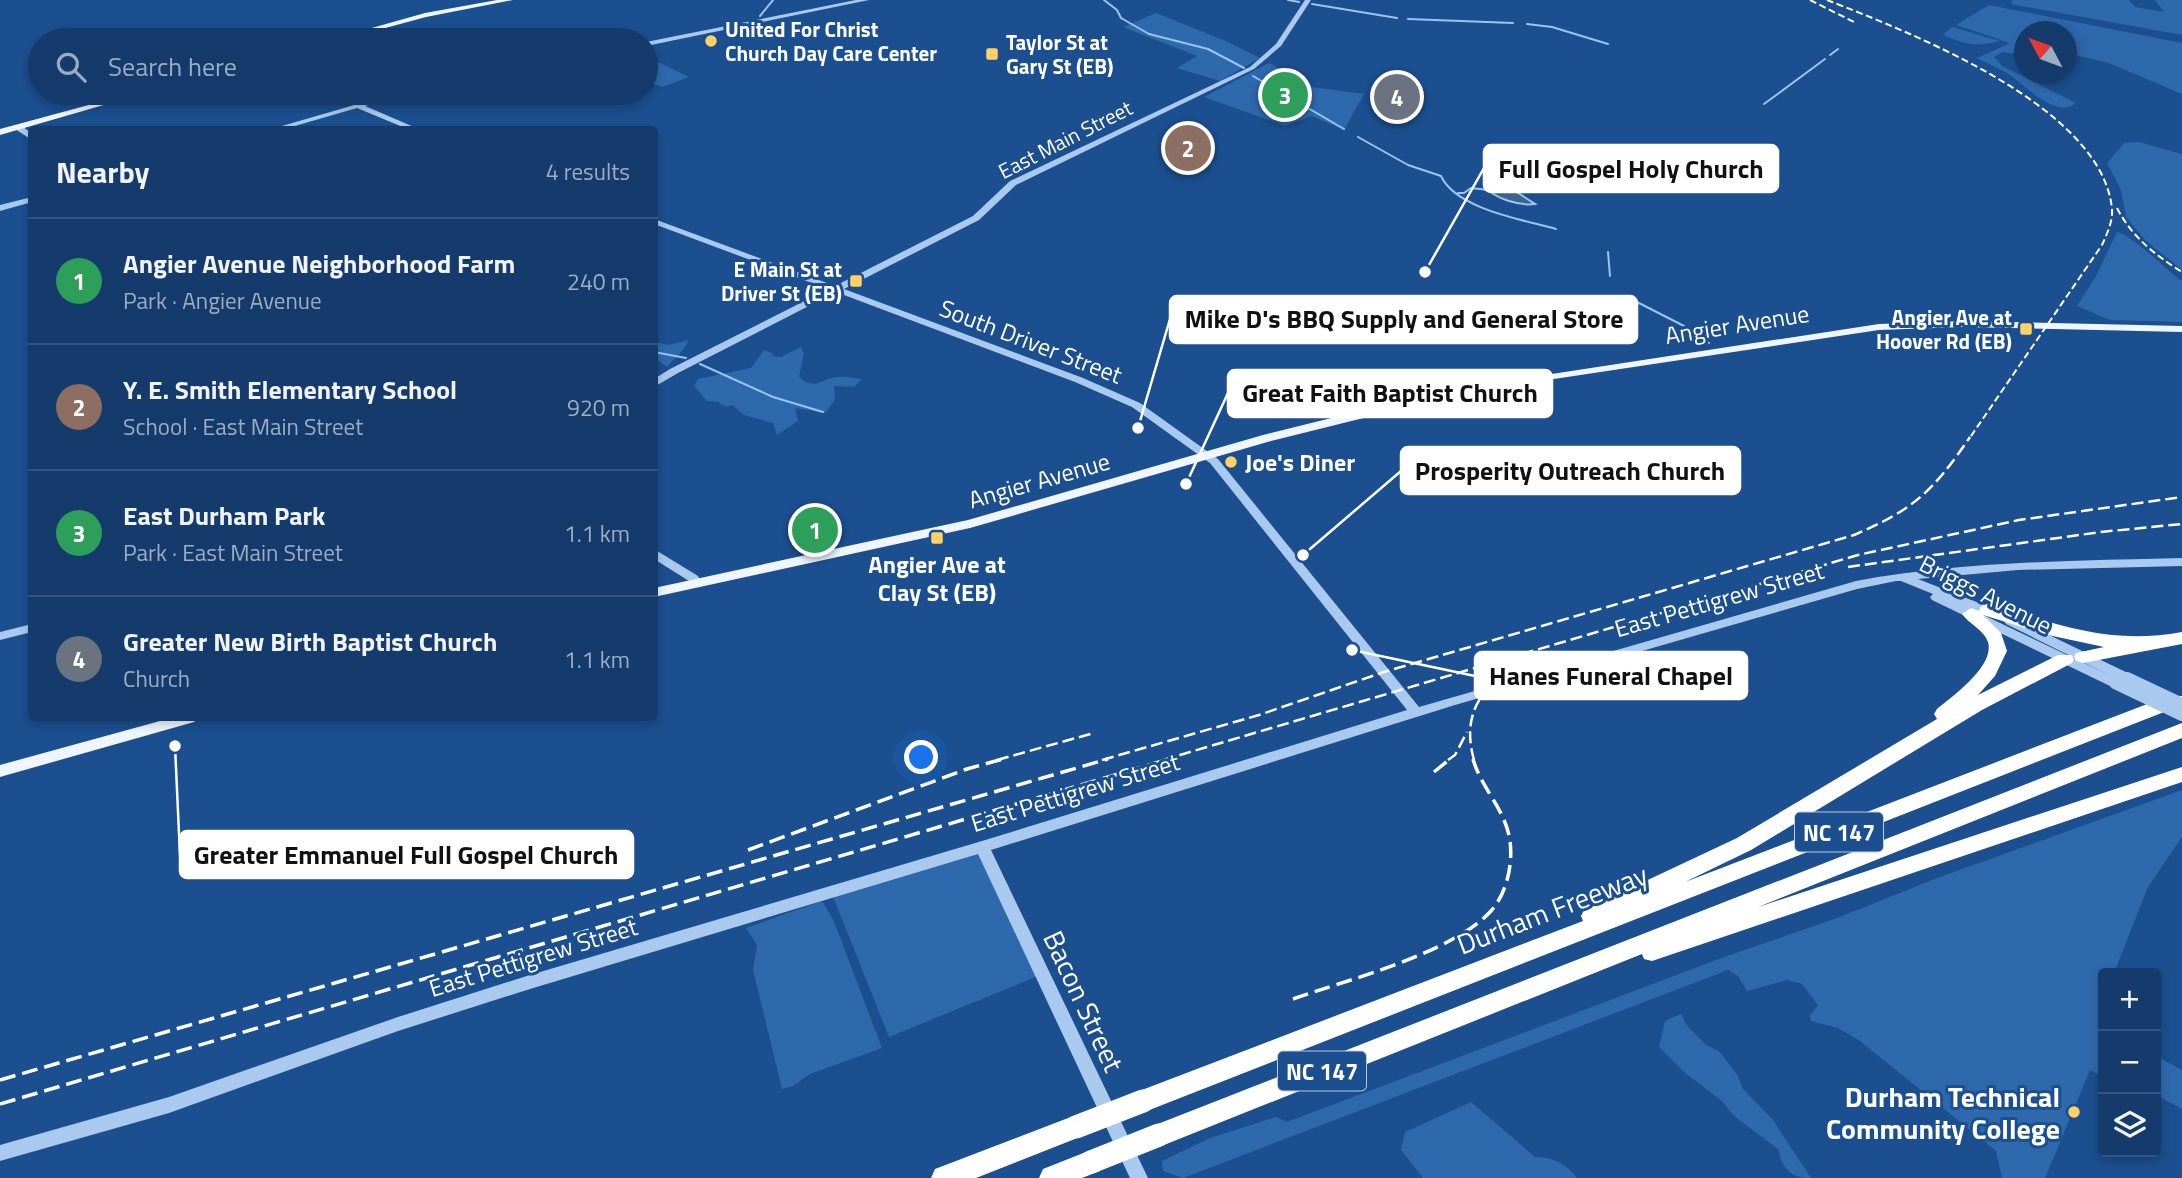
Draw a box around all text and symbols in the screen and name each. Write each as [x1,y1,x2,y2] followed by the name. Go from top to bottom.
[725,13,937,69] place label: United For Christ Church Day Care Center
[2014,21,2077,84] north arrow
[1006,26,1113,82] place label: Taylor St at Gary St (EB)
[28,28,658,105] search box
[703,33,719,49] marker: United For Christ Church Day Care Center
[984,46,1000,62] marker: Taylor St at Gary St (EB)
[108,47,237,86] text: Search here
[52,48,90,86] icon: search
[1262,69,1308,121] pin: 3
[1374,71,1420,123] pin: 4
[992,91,1138,187] street label: East Main Street
[1165,122,1211,174] pin: 2
[1484,145,1778,192] callout: Full Gospel Holy Church
[56,149,149,195] text: Nearby
[1498,149,1764,188] text: Full Gospel Holy Church
[546,154,630,189] text: 4 results
[123,244,515,283] text: Angier Avenue Neighborhood Farm
[721,253,842,309] place label: E Main St at Driver St (EB)
[73,264,85,299] text: 1
[567,264,630,299] text: 240 m
[848,273,864,289] marker: E Main St at Driver St (EB)
[123,283,322,318] text: Park · Angier Avenue
[934,290,1128,393] street label: South Driver Street
[1662,295,1812,353] street label: Angier Avenue
[1170,296,1637,343] callout: Mike D's BBQ Supply and General Store
[1184,299,1624,338] text: Mike D's BBQ Supply and General Store
[1876,301,2012,357] place label: Angier Ave at Hoover Rd (EB)
[2018,321,2034,337] marker: Angier Ave at Hoover Rd (EB)
[123,370,457,409] text: Y. E. Smith Elementary School
[1228,370,1552,417] callout: Great Faith Baptist Church
[1242,373,1538,412] text: Great Faith Baptist Church
[73,390,85,425] text: 2
[567,390,630,425] text: 920 m
[123,409,363,444] text: School · East Main Street
[964,443,1114,517] street label: Angier Avenue
[1245,444,1355,480] place label: Joe's Diner
[1401,447,1740,494] callout: Prosperity Outreach Church
[1415,451,1725,490] text: Prosperity Outreach Church
[1223,454,1239,470] marker: Joe's Diner
[123,496,326,535] text: East Durham Park
[792,504,838,556] pin: 1
[73,516,85,551] text: 3
[564,516,630,551] text: 1.1 km
[929,530,945,546] marker: Angier Ave at Clay St (EB)
[123,535,343,570] text: Park · East Main Street
[1913,545,2059,643] street label: Briggs Avenue
[868,546,1006,610] place label: Angier Ave at Clay St (EB)
[1610,552,1828,646] street label: East Pettigrew Street
[123,622,497,661] text: Greater New Birth Baptist Church
[73,642,85,677] text: 4
[564,642,630,677] text: 1.1 km
[1475,652,1747,699] callout: Hanes Funeral Chapel
[1489,656,1733,695] text: Hanes Funeral Chapel
[123,661,190,696] text: Church
[904,740,938,774] your location
[966,743,1184,841] street label: East Pettigrew Street
[1795,812,1883,852] road number: NC 147
[180,831,633,878] callout: Greater Emmanuel Full Gospel Church
[194,835,618,874] text: Greater Emmanuel Full Gospel Church
[1450,853,1654,965] street label: Durham Freeway
[424,908,642,1006] street label: East Pettigrew Street
[1033,923,1136,1079] street label: Bacon Street
[2098,968,2161,1157] map controls
[2098,968,2161,1031] button: +
[2098,1031,2161,1094] button: −
[1278,1052,1366,1090] road number: NC 147
[1826,1075,2060,1150] place label: Durham Technical Community College
[2098,1094,2161,1157] button: layers
[2066,1104,2082,1120] marker: Durham Technical Community College

